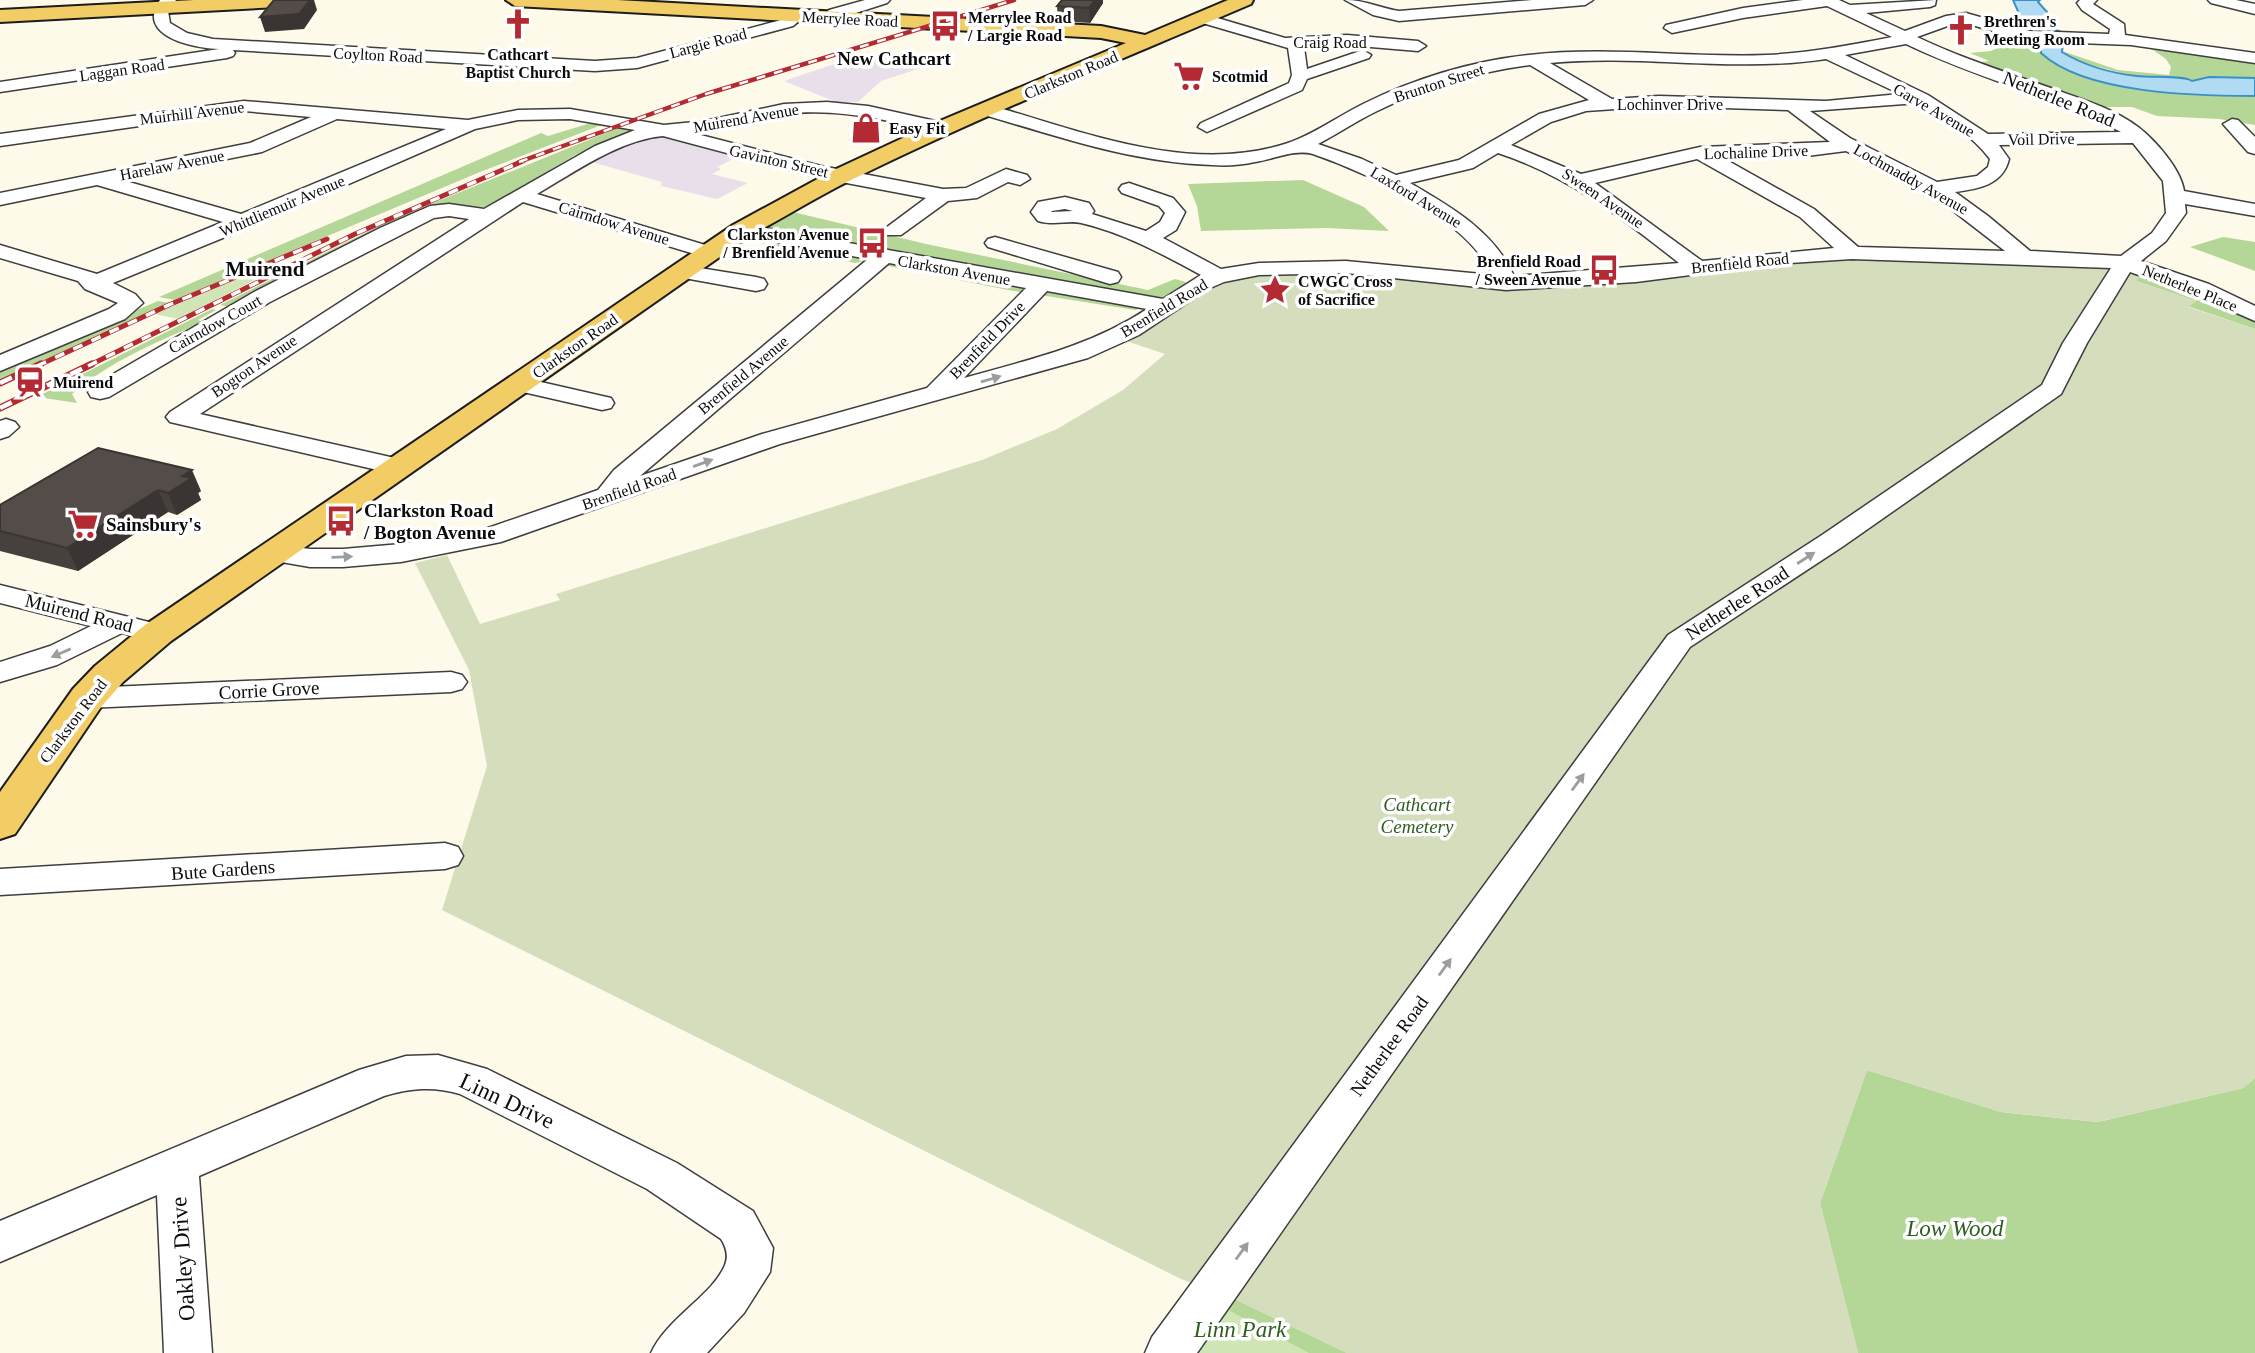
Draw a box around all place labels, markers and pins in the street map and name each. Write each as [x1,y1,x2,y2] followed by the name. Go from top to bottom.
[501,7,535,41] church icon: Cathcart Baptist Church
[928,9,962,43] bus stop icon: Merrylee Road / Largie Road
[967,9,1072,45] place label: Merrylee Road / Largie Road
[1944,13,1978,47] church icon: Brethren's Meeting Room
[1984,13,2086,49] place label: Brethren's Meeting Room
[465,46,571,82] place label: Cathcart Baptist Church
[1172,59,1206,93] supermarket icon: Scotmid
[1212,68,1268,85] place label: Scotmid
[849,111,883,145] shop icon: Easy Fit
[889,120,946,138] place label: Easy Fit
[722,226,849,261] place label: Clarkston Avenue / Brenfield Avenue
[855,226,889,260] bus stop icon: Clarkston Avenue / Brenfield Avenue
[1475,253,1581,288] place label: Brenfield Road / Sween Avenue
[1587,253,1621,287] bus stop icon: Brenfield Road / Sween Avenue
[1258,273,1292,307] place icon: CWGC Cross of Sacrifice
[1298,273,1392,308] place label: CWGC Cross of Sacrifice
[13,365,47,399] station icon: Muirend
[53,374,113,391] place label: Muirend
[363,500,496,543] place label: Clarkston Road / Bogton Avenue
[324,504,358,538] bus stop icon: Clarkston Road / Bogton Avenue
[66,507,100,541] supermarket icon: Sainsbury's
[106,514,201,535] place label: Sainsbury's

